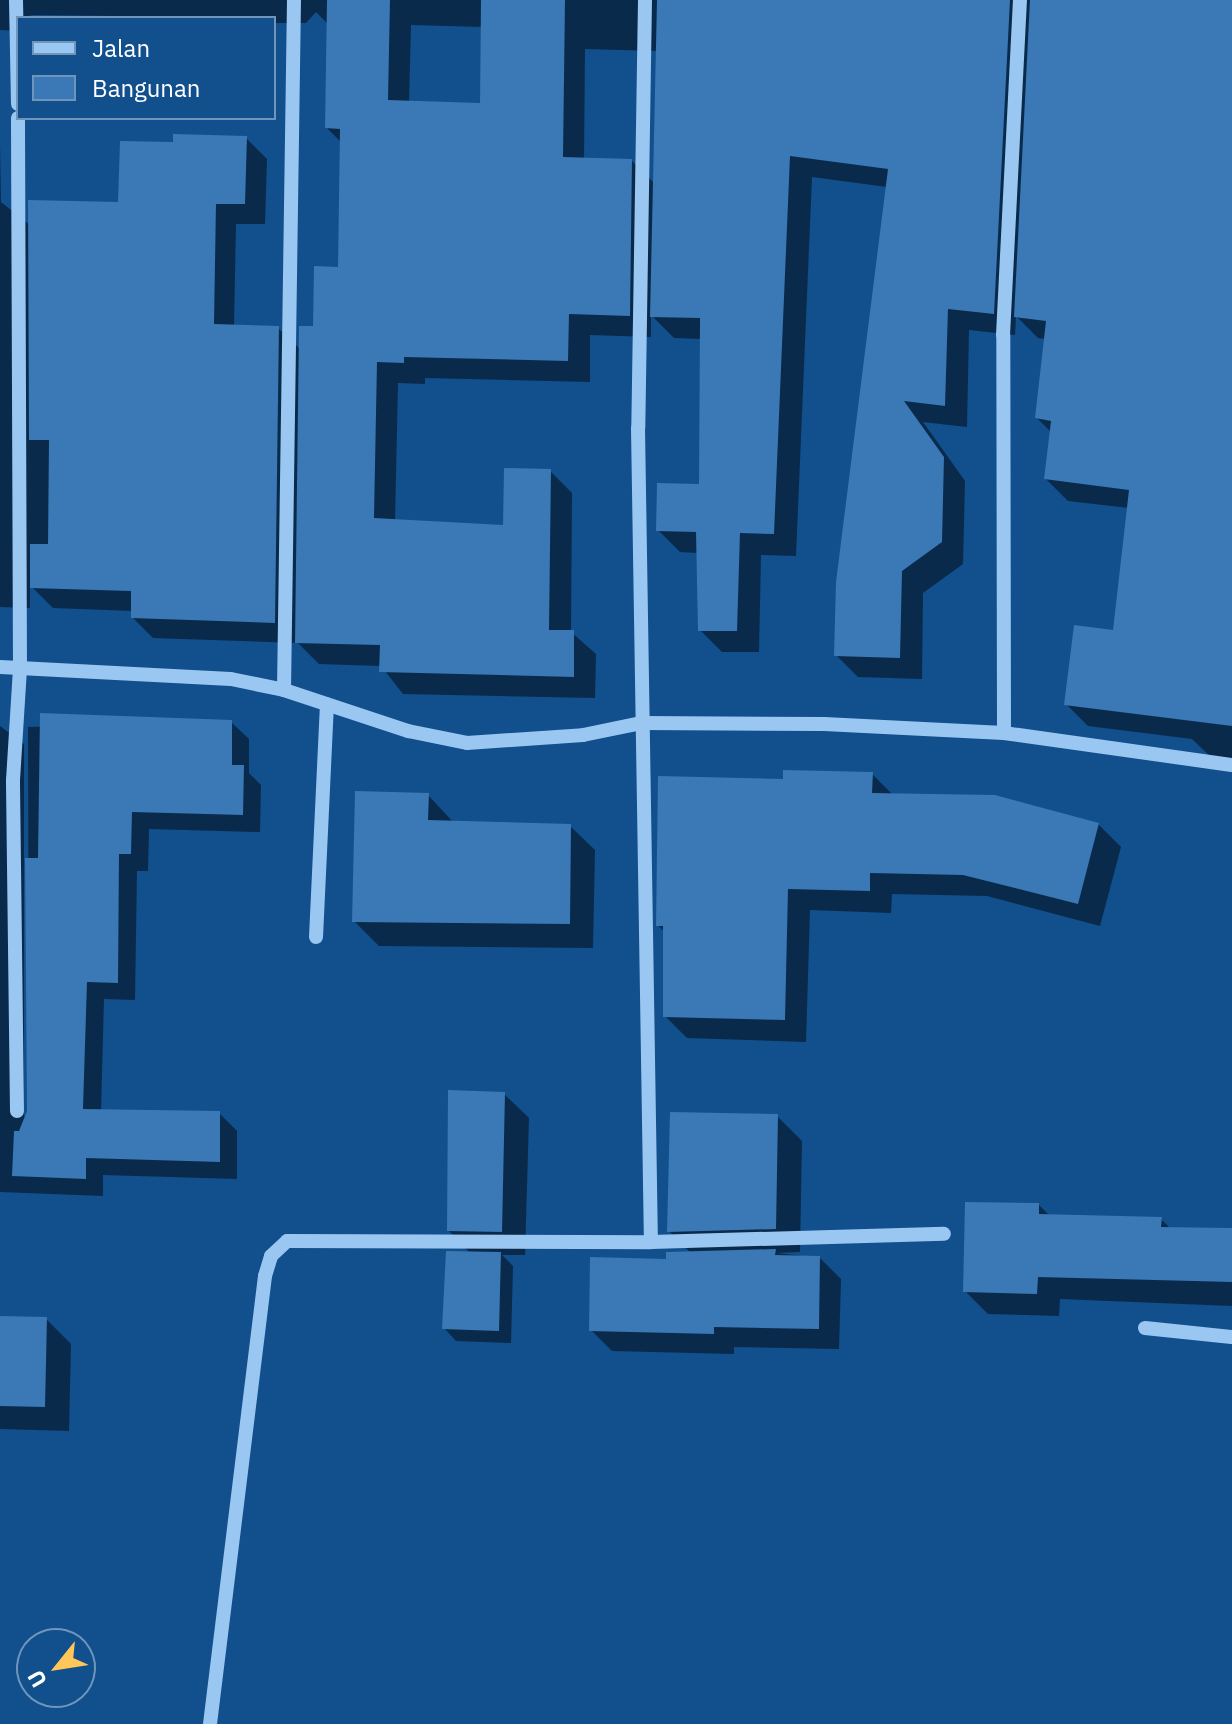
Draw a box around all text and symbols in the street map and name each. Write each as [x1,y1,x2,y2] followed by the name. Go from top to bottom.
[16,16,276,120] legend
[92,32,150,64] text: Jalan
[92,72,200,104] text: Bangunan
[16,1628,96,1708] north arrow
[20,1665,53,1693] text: U

